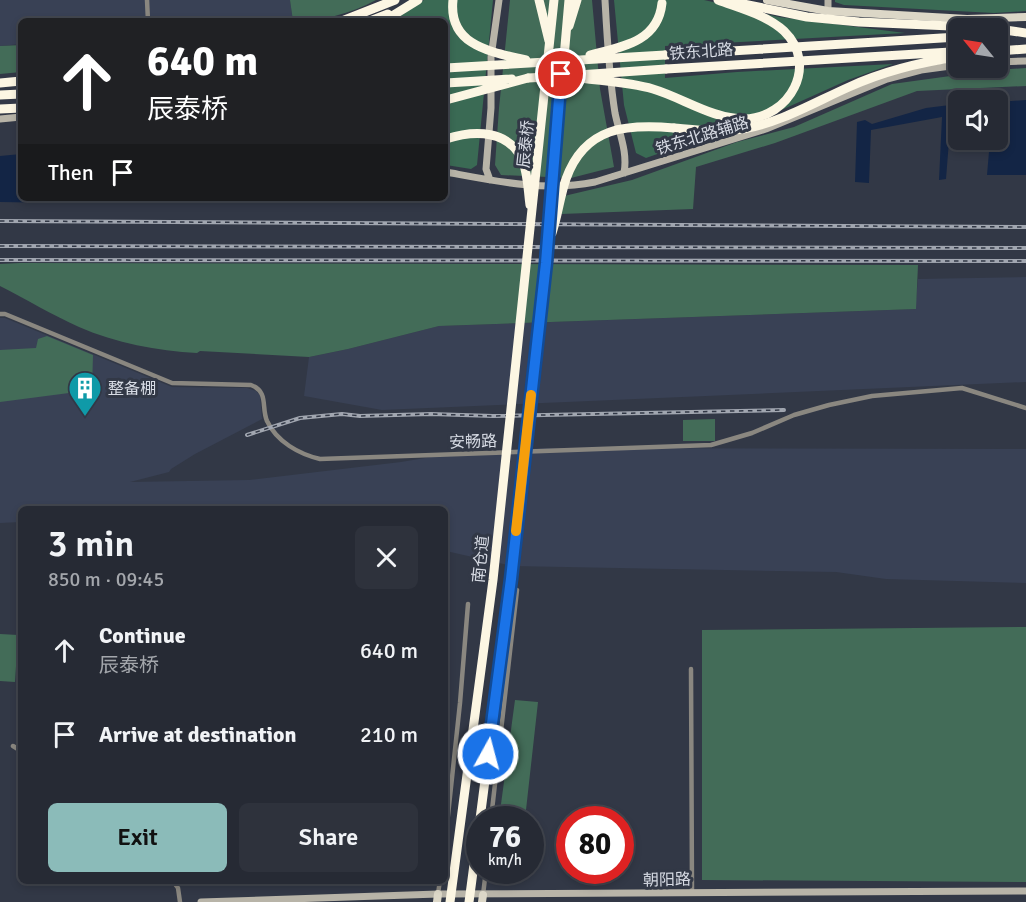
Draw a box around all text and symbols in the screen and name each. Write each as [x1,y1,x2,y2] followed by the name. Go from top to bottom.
[948,18,1008,78] north arrow
[948,18,1008,150] map controls
[147,36,258,87] text: 640 m
[668,40,734,64] street label: 铁东北路
[48,42,126,120] icon: ahead
[535,48,586,99] pin
[544,57,577,90] icon: arrive
[948,90,1008,150] button: sound
[147,93,228,126] text: 辰泰桥
[653,112,751,160] street label: 铁东北路辅路
[514,119,538,169] street label: 辰泰桥
[106,156,139,189] icon: arrive
[48,159,94,186] text: Then
[67,370,103,417] building icon: 整备棚
[108,379,156,399] place label: 整备棚
[449,431,497,453] street label: 安畅路
[48,522,134,567] text: 3 min
[355,526,418,589] button: close
[469,534,493,584] street label: 南仓道
[48,567,164,592] text: 850 m · 09:45
[99,622,186,649] text: Continue
[48,634,81,667] icon: ahead
[360,637,418,664] text: 640 m
[99,653,159,678] text: 辰泰桥
[48,718,81,751] icon: arrive
[99,721,296,748] text: Arrive at destination
[360,721,418,748] text: 210 m
[456,722,520,786] position arrow
[48,803,227,872] button: Exit
[239,803,418,872] button: Share
[556,806,634,884] speed limit sign: 80
[489,819,521,856] text: 76
[488,851,522,869] text: km/h
[643,870,691,890] street label: 朝阳路

